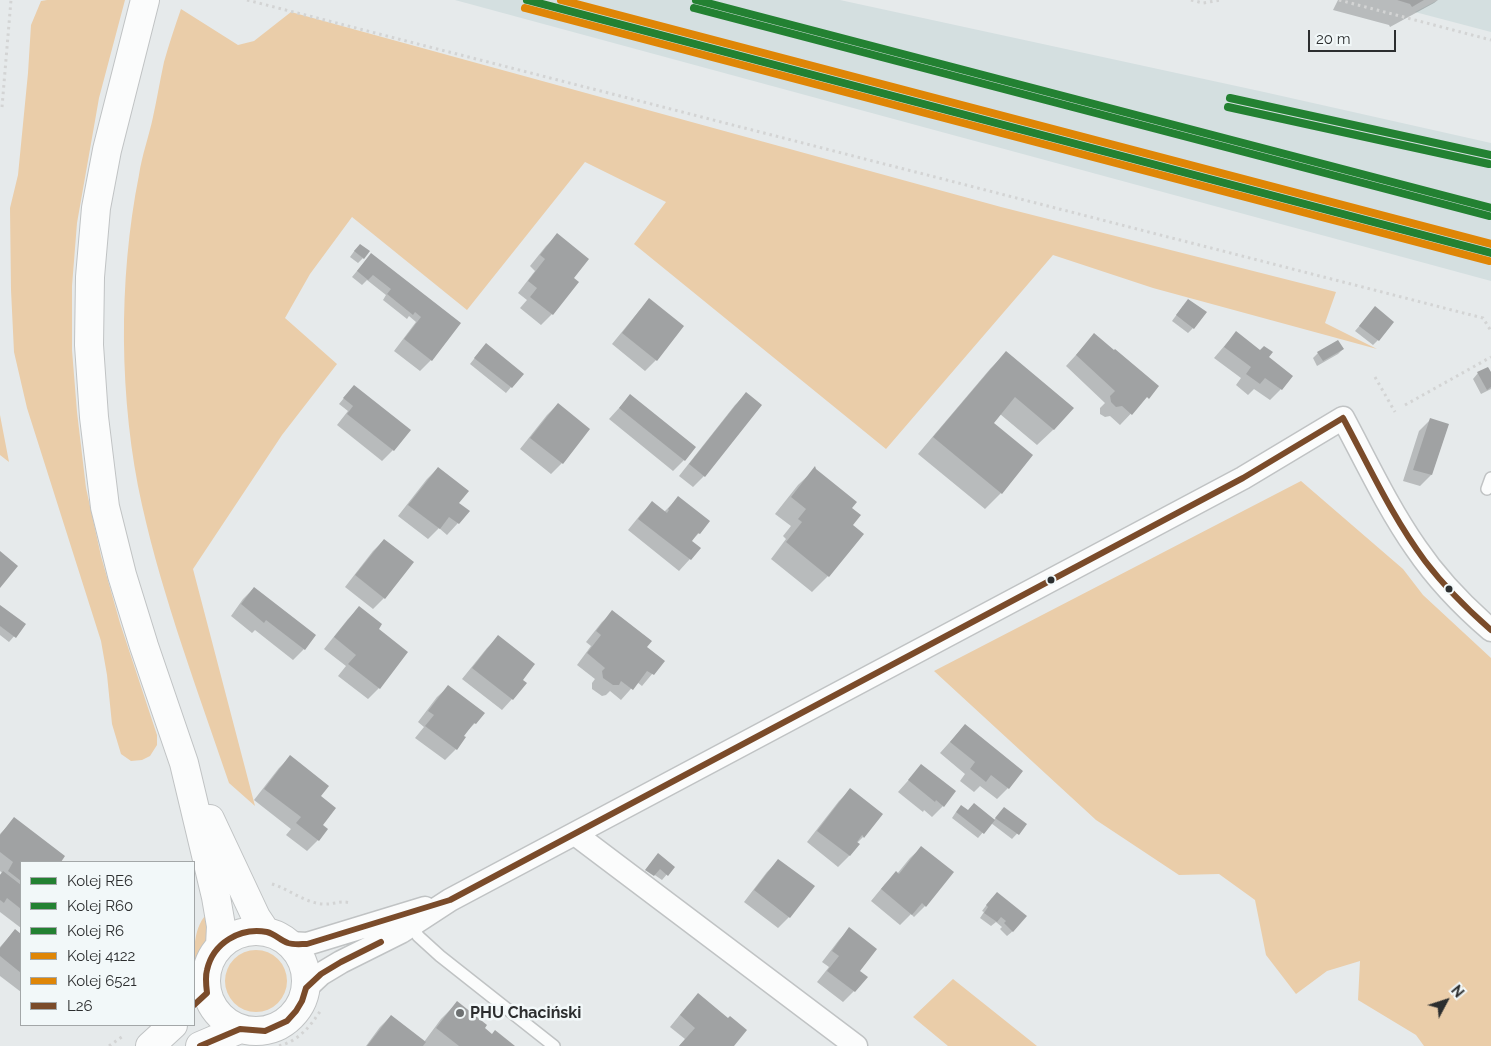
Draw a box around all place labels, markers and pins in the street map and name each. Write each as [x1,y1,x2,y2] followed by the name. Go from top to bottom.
[1046,575,1056,585] unlabelled marker
[1444,584,1454,594] unlabelled marker
[470,1003,581,1023] place label: PHU Chaciński
[454,1007,466,1019] marker: PHU Chaciński

